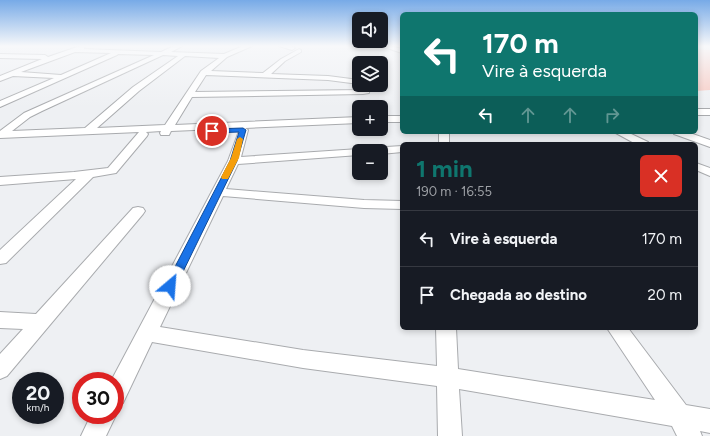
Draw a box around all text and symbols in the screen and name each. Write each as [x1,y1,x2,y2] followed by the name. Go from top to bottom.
[352,12,388,180] map controls
[352,12,388,48] button: sound
[482,26,559,60] text: 170 m
[416,28,468,80] icon: left
[352,56,388,92] button: layers
[482,60,607,82] text: Vire à esquerda
[352,100,388,136] button: +
[475,104,497,126] icon: left
[517,104,539,126] icon: ahead
[559,104,581,126] icon: ahead
[601,104,623,126] icon: right
[195,114,229,148] pin
[201,120,223,142] icon: arrive
[352,144,388,180] button: −
[416,154,473,183] text: 1 min
[640,155,682,197] button: close
[416,184,492,199] text: 190 m · 16:55
[416,228,438,250] icon: left
[450,230,557,248] text: Vire à esquerda
[642,230,682,248] text: 170 m
[149,265,191,307] position arrow
[416,284,438,306] icon: arrive
[450,286,587,304] text: Chegada ao destino
[648,286,682,304] text: 20 m
[72,372,124,424] speed limit sign: 30
[26,381,50,405] text: 20
[27,401,49,414] text: km/h

